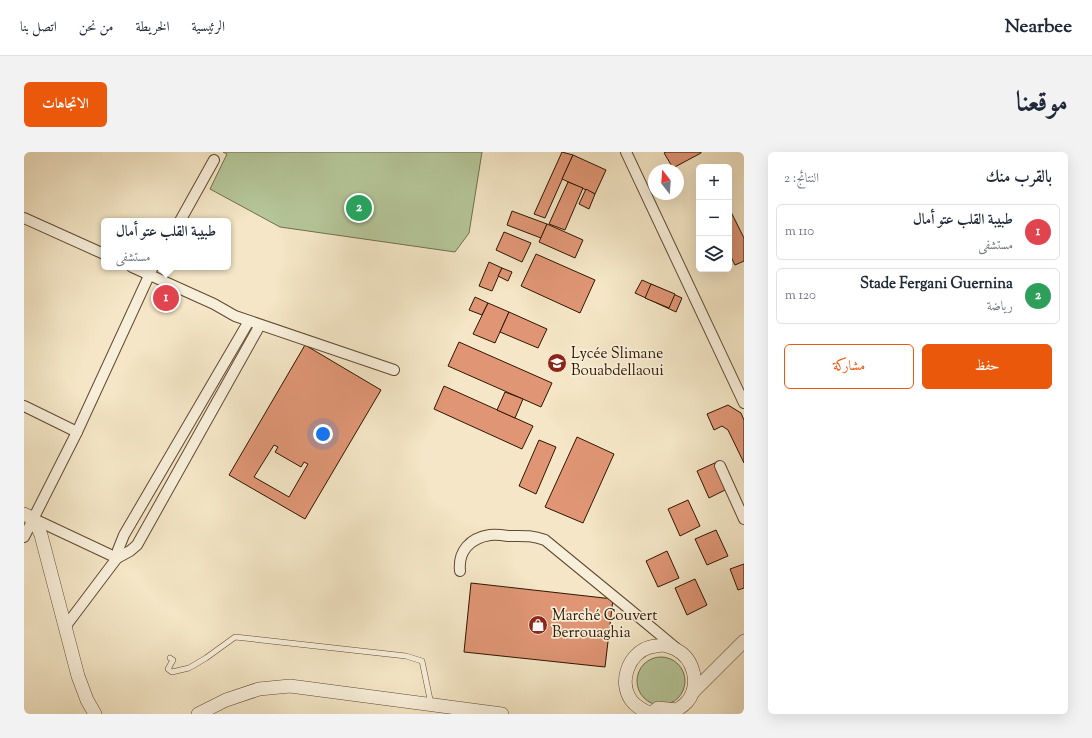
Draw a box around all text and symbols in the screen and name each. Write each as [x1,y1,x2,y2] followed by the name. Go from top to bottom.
[1005,14,1072,41] text: Nearbee
[20,18,57,38] text: اتصل بنا
[79,18,113,38] text: من نحن
[135,18,170,38] text: الخريطة
[192,18,225,38] text: الرئيسية
[24,82,107,127] button: الاتجاهات
[1016,84,1068,124] text: موقعنا
[648,164,684,200] north arrow
[696,164,732,272] map controls
[696,164,732,200] button: +
[986,166,1052,190] text: بالقرب منك
[784,170,819,188] text: النتائج: 2
[346,193,372,223] pin: 2
[696,200,732,236] button: −
[913,210,1013,231] text: طبيبة القلب عتو أمال
[101,218,231,270] popup
[116,222,216,243] text: طبيبة القلب عتو أمال
[785,223,814,241] text: 110 m
[1036,223,1040,241] text: 1
[696,236,732,272] button: layers
[978,237,1013,255] text: مستشفى
[116,249,151,267] text: مستشفى
[860,274,1013,295] text: Stade Fergani Guernina
[153,283,179,313] pin: 1
[785,287,816,305] text: 120 m
[1035,287,1041,305] text: 2
[987,298,1013,316] text: رياضة
[571,344,664,382] place label: Lycée Slimane Bouabdellaoui
[784,344,914,389] button: مشاركة
[922,344,1052,389] button: حفظ
[546,352,568,374] school or university icon: Lycée Slimane Bouabdellaoui
[313,424,333,444] your location
[552,606,657,644] place label: Marché Couvert Berrouaghia
[527,614,549,636] shop icon: Marché Couvert Berrouaghia

